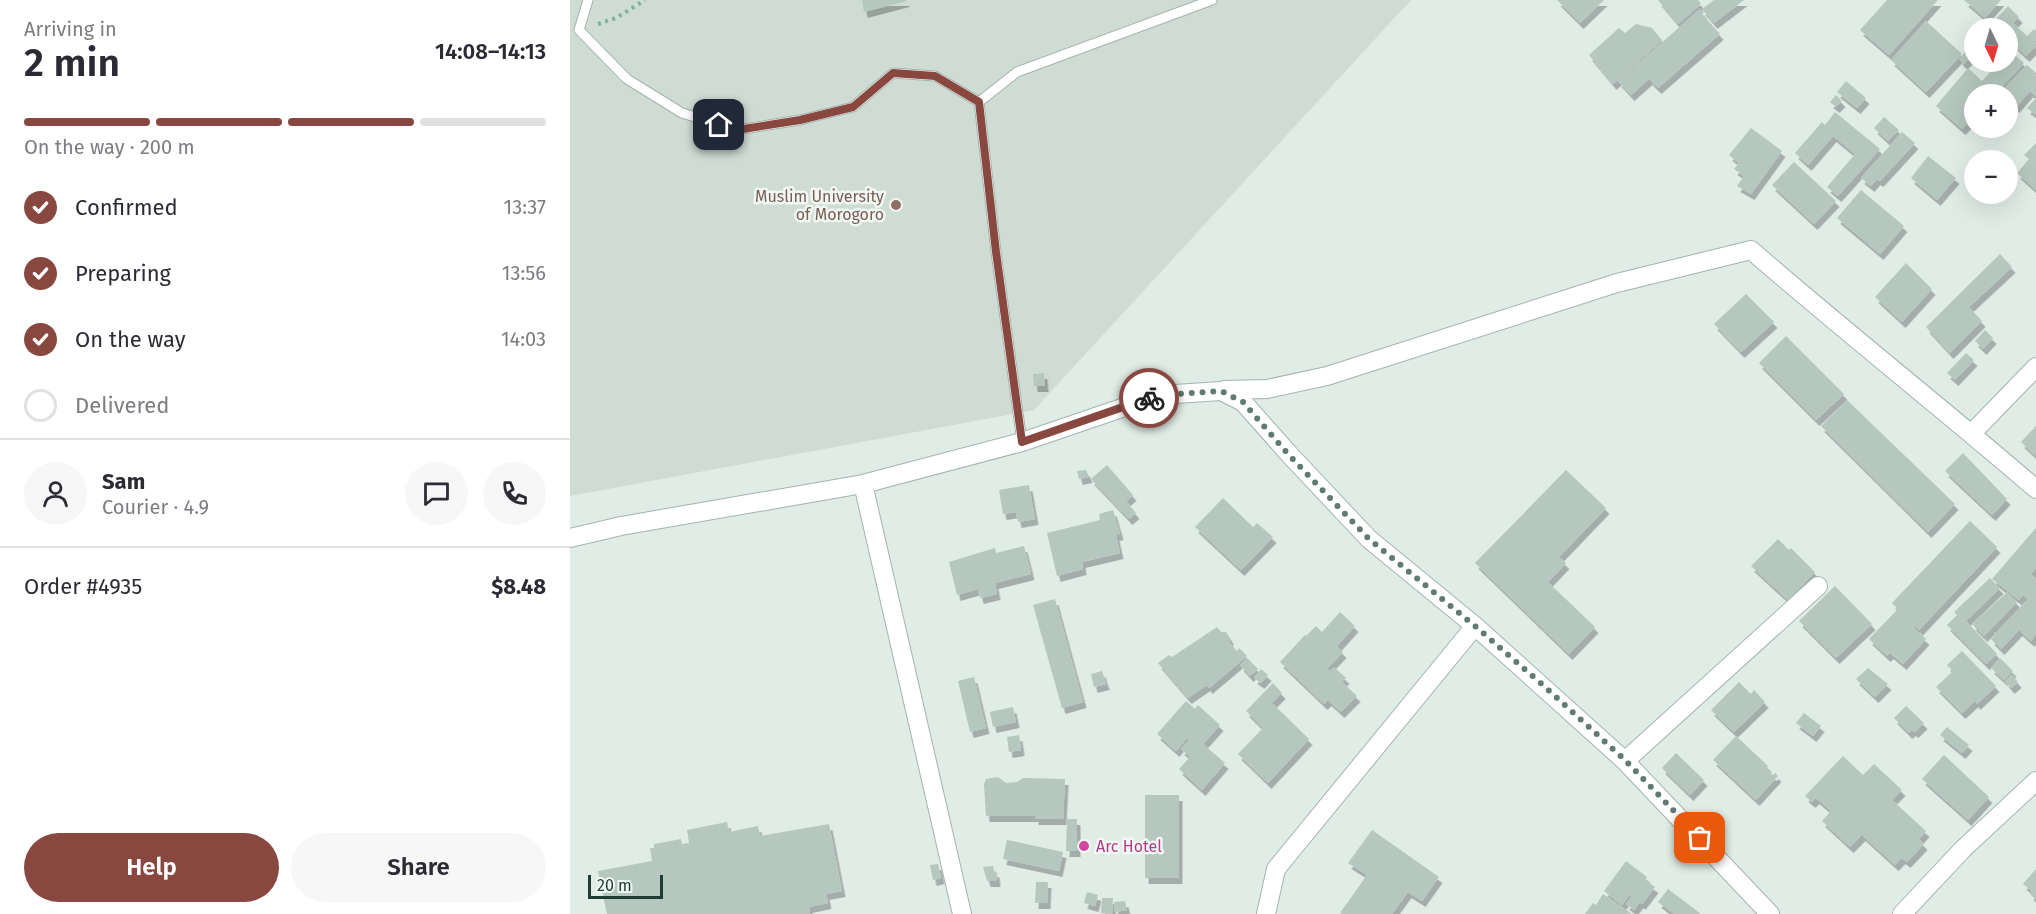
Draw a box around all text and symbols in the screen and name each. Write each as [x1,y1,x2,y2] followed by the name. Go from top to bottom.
[24,17,117,41] text: Arriving in
[1964,18,2018,72] north arrow
[1964,18,2018,204] map controls
[435,38,546,65] text: 14:08–14:13
[24,40,120,86] text: 2 min
[1964,84,2018,138] button: +
[693,99,744,150] pin
[702,108,735,141] icon: home
[24,135,195,159] text: On the way · 200 m
[1964,150,2018,204] button: −
[755,187,884,224] place label: Muslim University of Morogoro
[24,191,57,224] icon: check
[75,194,178,221] text: Confirmed
[504,195,546,219] text: 13:37
[889,198,903,212] marker: Muslim University of Morogoro
[24,257,57,290] icon: check
[75,260,171,287] text: Preparing
[502,261,546,285] text: 13:56
[24,323,57,356] icon: check
[75,326,186,353] text: On the way
[501,327,546,351] text: 14:03
[1119,368,1179,428] courier
[1133,382,1166,415] icon: bike
[75,392,170,419] text: Delivered
[24,462,87,525] button: person
[405,462,468,525] button: chat
[483,462,546,525] button: phone
[102,468,145,495] text: Sam
[102,495,209,519] text: Courier · 4.9
[24,573,142,600] text: Order #4935
[491,573,546,600] text: $8.48
[1674,812,1725,863] pin
[1683,821,1716,854] icon: bag
[24,833,279,902] button: Help
[291,833,546,902] button: Share
[1096,837,1162,856] place label: Arc Hotel
[1077,839,1091,853] marker: Arc Hotel
[588,872,663,900] scale bar
[597,876,632,895] text: 20 m

